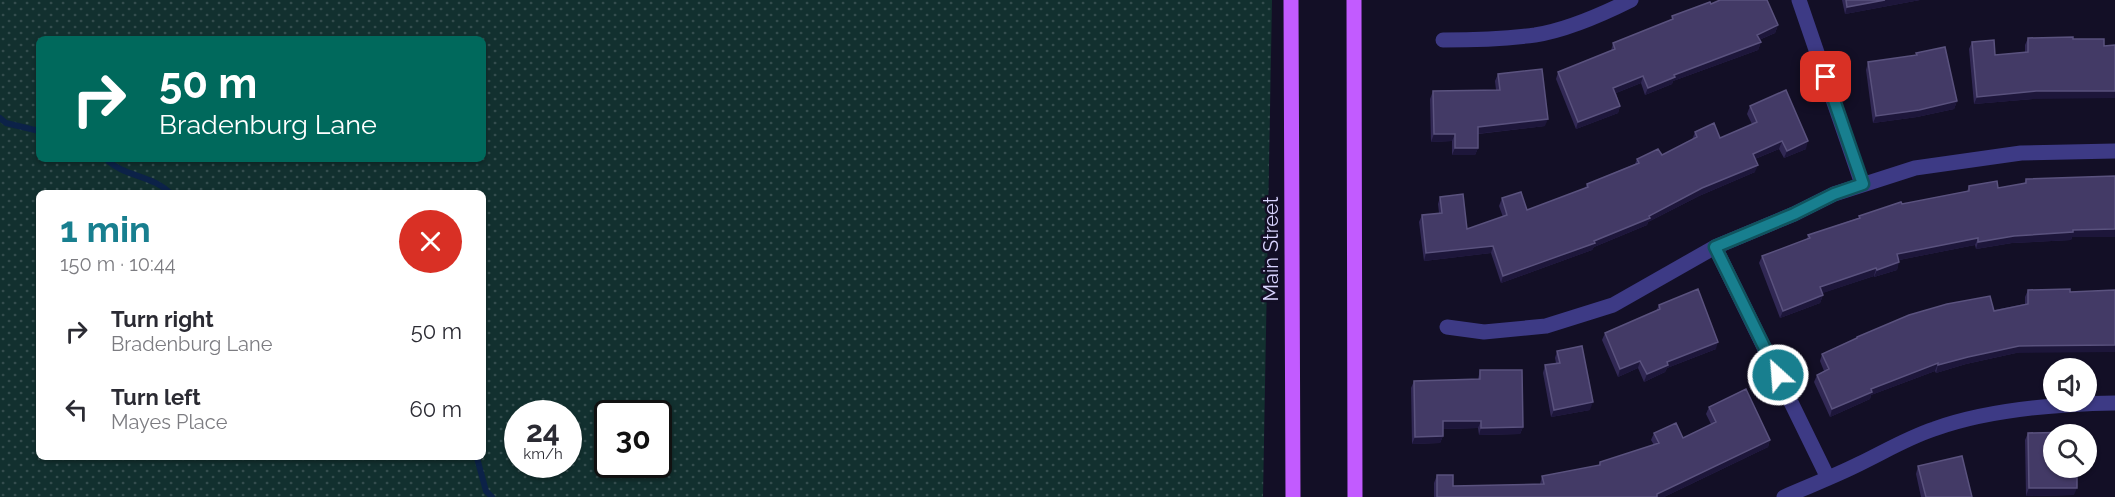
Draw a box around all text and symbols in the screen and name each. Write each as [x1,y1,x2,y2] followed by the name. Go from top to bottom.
[1800,51,1851,102] pin
[159,59,257,108] text: 50 m
[60,60,138,138] icon: right
[1809,60,1842,93] icon: arrive
[159,109,377,140] text: Bradenburg Lane
[1259,196,1283,301] street label: Main Street
[60,208,151,250] text: 1 min
[399,210,462,273] button: close
[60,252,176,276] text: 150 m · 10:44
[111,306,214,332] text: Turn right
[60,315,93,348] icon: right
[411,318,462,344] text: 50 m
[111,332,272,356] text: Bradenburg Lane
[1746,343,1810,407] position arrow
[2043,358,2097,478] map controls
[2043,358,2097,412] button: sound
[111,384,201,410] text: Turn left
[60,393,93,426] icon: left
[409,396,462,422] text: 60 m
[594,400,672,478] speed limit sign: 30
[111,410,227,434] text: Mayes Place
[526,414,560,449] text: 24
[2043,424,2097,478] button: search
[523,445,563,463] text: km/h

